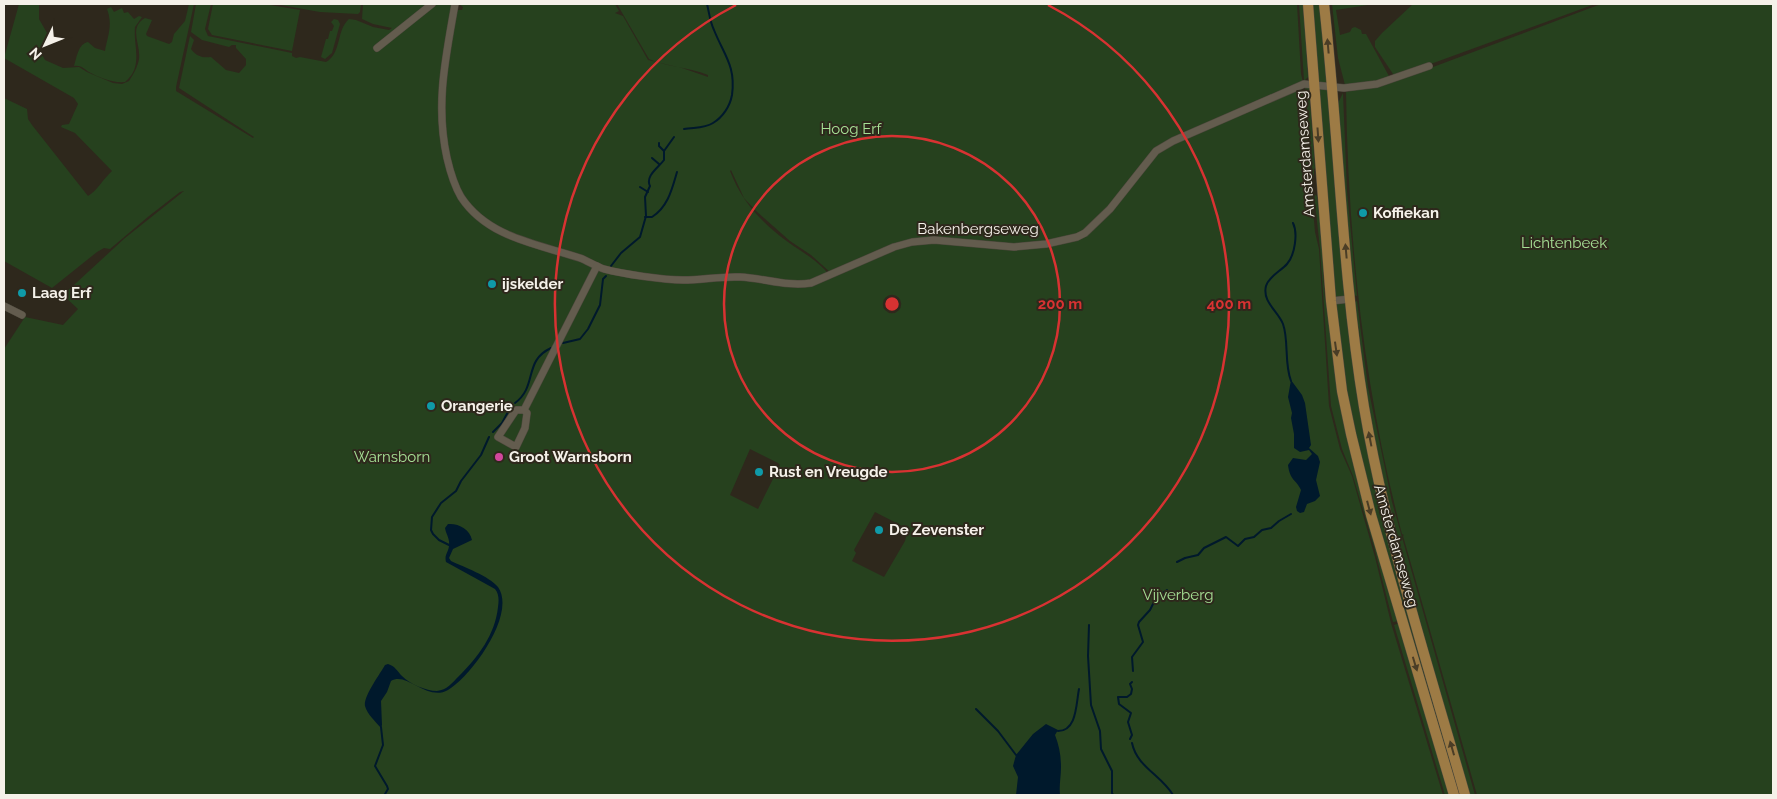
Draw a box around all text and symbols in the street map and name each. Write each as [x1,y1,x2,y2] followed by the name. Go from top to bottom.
[20,20,70,70] north arrow
[1324,37,1332,53] one-way arrow
[26,45,45,63] text: N
[1292,90,1318,218] street label: Amsterdamseweg
[820,120,883,138] park label: Hoog Erf
[1315,127,1323,143] one-way arrow
[1373,204,1439,222] place label: Koffiekan
[1357,207,1369,219] marker: Koffiekan
[917,220,1039,238] street label: Bakenbergseweg
[1521,234,1607,252] park label: Lichtenbeek
[1341,242,1349,258] one-way arrow
[502,275,564,293] place label: ijskelder
[486,278,498,290] marker: ijskelder
[32,284,92,302] place label: Laag Erf
[16,287,28,299] marker: Laag Erf
[883,295,901,313] centre of rings
[1038,295,1082,313] text: 200 m
[1207,295,1251,313] text: 400 m
[1332,342,1340,358] one-way arrow
[441,397,513,415] place label: Orangerie
[425,400,437,412] marker: Orangerie
[1366,431,1374,447] one-way arrow
[354,448,430,466] park label: Warnsborn
[509,448,632,466] place label: Groot Warnsborn
[493,451,505,463] marker: Groot Warnsborn
[769,463,888,481] place label: Rust en Vreugde
[753,466,765,478] marker: Rust en Vreugde
[1370,482,1422,610] street label: Amsterdamseweg
[1365,501,1373,516] one-way arrow
[889,521,984,539] place label: De Zevenster
[873,524,885,536] marker: De Zevenster
[1142,586,1214,604] park label: Vijverberg
[1412,657,1420,672] one-way arrow
[1448,741,1456,756] one-way arrow

